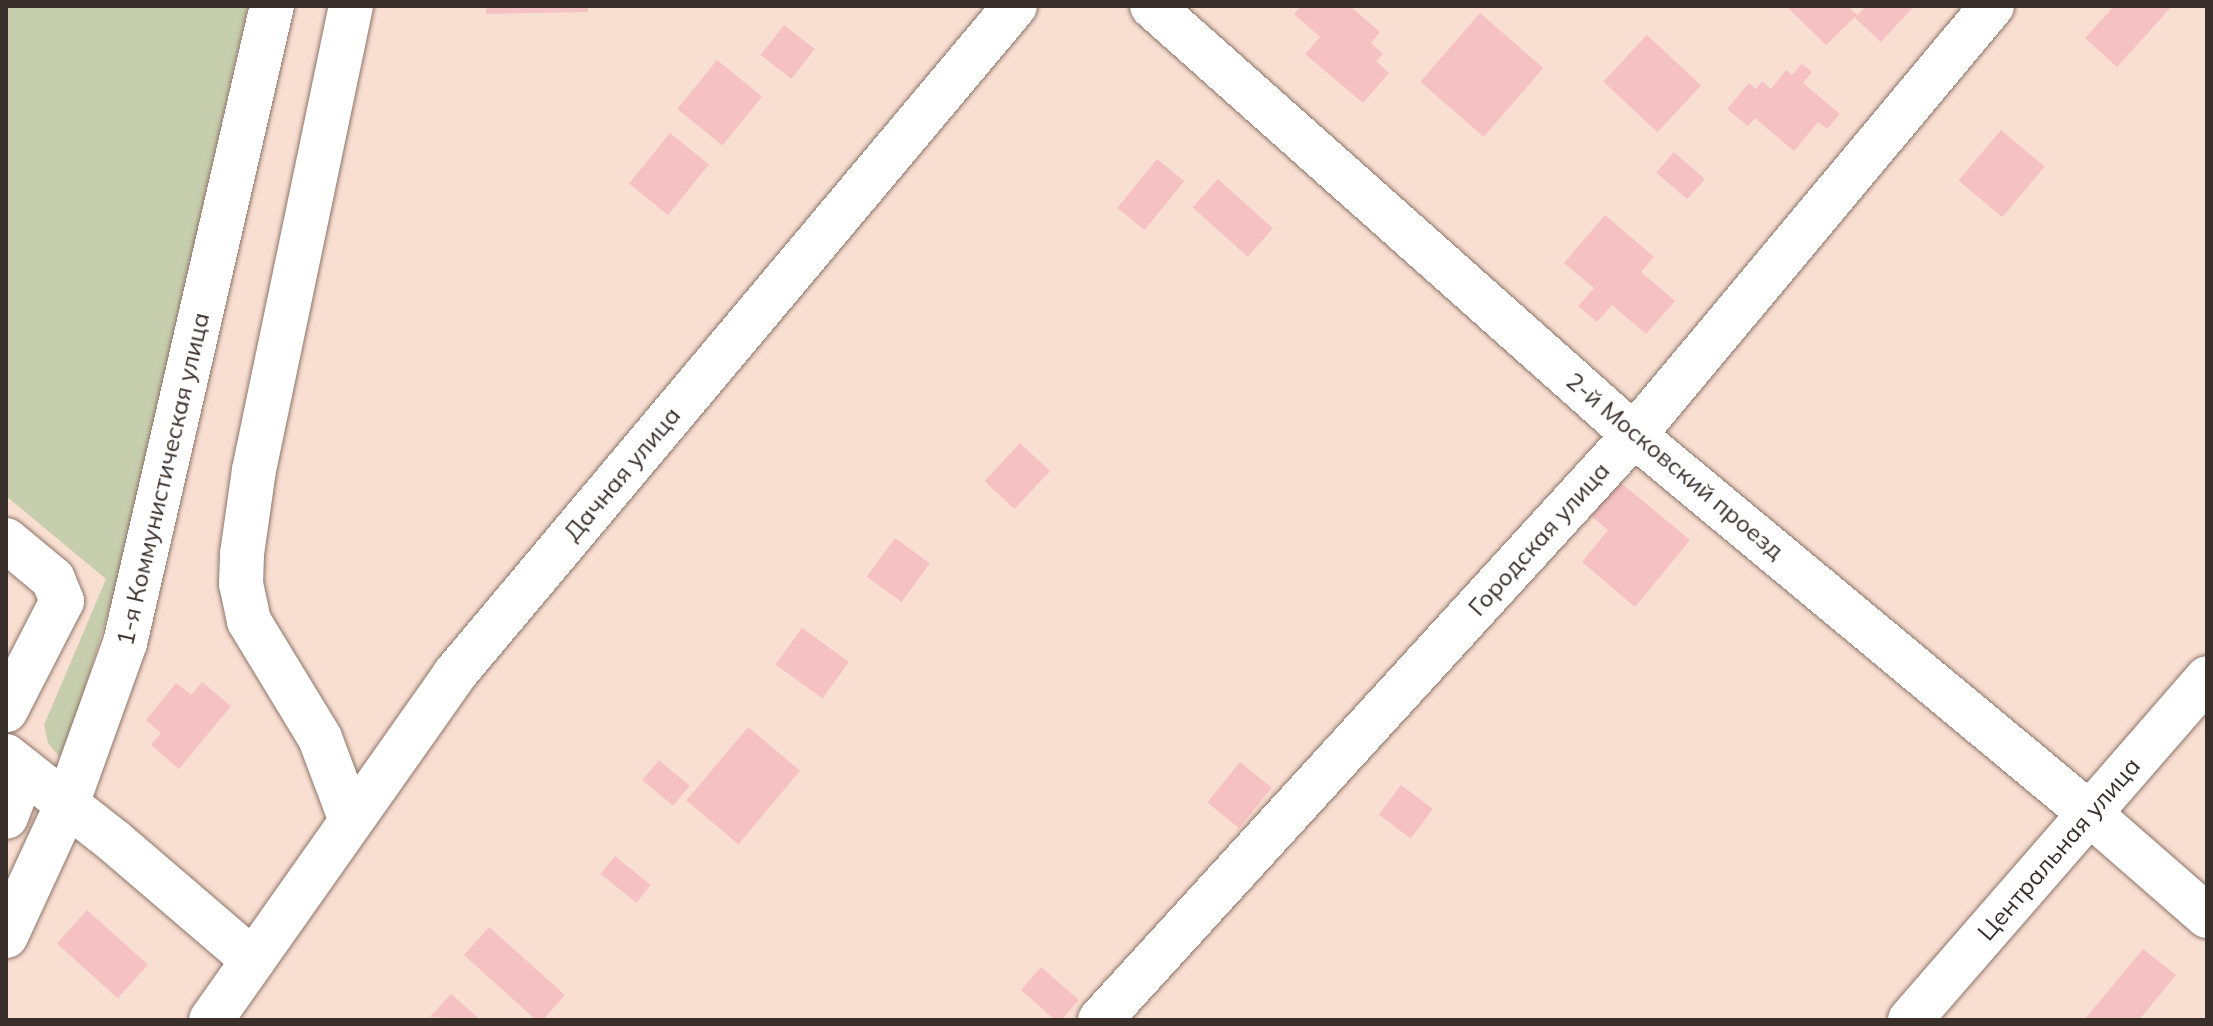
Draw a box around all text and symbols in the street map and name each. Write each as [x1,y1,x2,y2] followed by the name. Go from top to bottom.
[111,310,215,648] street label: 1-я Коммунистическая улица
[1560,367,1790,565] street label: 2-й Московский проезд
[558,401,686,547] street label: Дачная улица
[1463,456,1615,622] street label: Городская улица
[1972,752,2146,946] street label: Центральная улица

